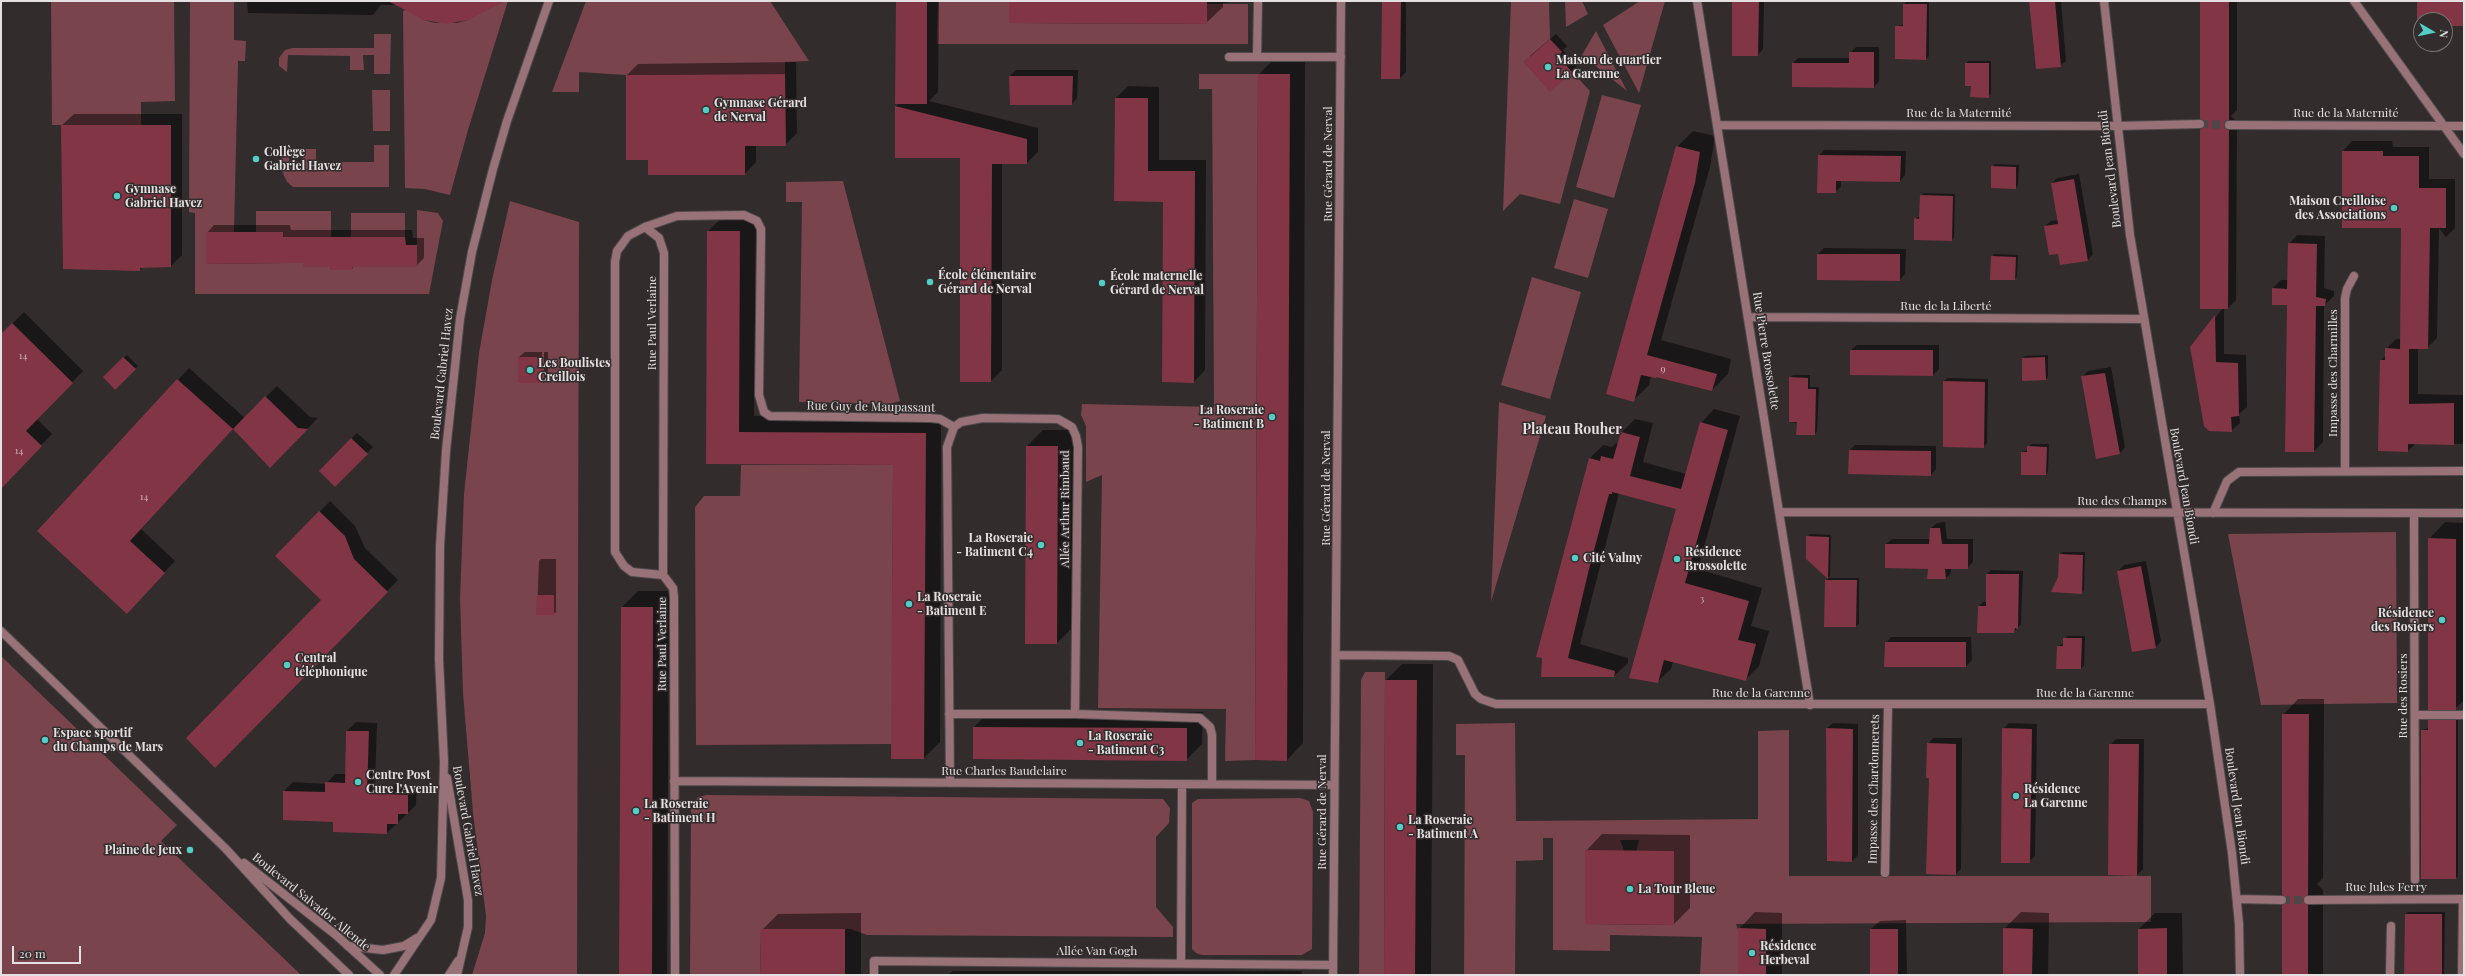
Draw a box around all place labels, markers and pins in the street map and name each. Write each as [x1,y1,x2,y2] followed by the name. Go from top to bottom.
[1556,53,1661,81] place label: Maison de quartier La Garenne
[1543,62,1553,72] marker: Maison de quartier La Garenne
[714,96,807,124] place label: Gymnase Gérard de Nerval
[701,105,711,115] marker: Gymnase Gérard de Nerval
[264,145,341,173] place label: Collège Gabriel Havez
[251,154,261,164] marker: Collège Gabriel Havez
[125,182,202,210] place label: Gymnase Gabriel Havez
[112,191,122,201] marker: Gymnase Gabriel Havez
[2289,194,2386,222] place label: Maison Creilloise des Associations
[2389,203,2399,213] marker: Maison Creilloise des Associations
[938,268,1036,296] place label: École élémentaire Gérard de Nerval
[1110,269,1204,297] place label: École maternelle Gérard de Nerval
[925,277,935,287] marker: École élémentaire Gérard de Nerval
[1097,278,1107,288] marker: École maternelle Gérard de Nerval
[538,356,611,384] place label: Les Boulistes Creillois
[525,365,535,375] marker: Les Boulistes Creillois
[1194,403,1264,431] place label: La Roseraie - Batiment B
[1267,412,1277,422] marker: La Roseraie - Batiment B
[956,531,1033,559] place label: La Roseraie - Batiment C4
[1036,540,1046,550] marker: La Roseraie - Batiment C4
[1685,545,1747,573] place label: Résidence Brossolette
[1583,551,1642,565] place label: Cité Valmy
[1570,553,1580,563] marker: Cité Valmy
[1672,554,1682,564] marker: Résidence Brossolette
[917,590,987,618] place label: La Roseraie - Batiment E
[904,599,914,609] marker: La Roseraie - Batiment E
[2371,606,2434,634] place label: Résidence des Rosiers
[2437,615,2447,625] marker: Résidence des Rosiers
[295,651,368,679] place label: Central téléphonique
[282,660,292,670] marker: Central téléphonique
[53,726,163,754] place label: Espace sportif du Champs de Mars
[1088,729,1164,757] place label: La Roseraie - Batiment C3
[40,735,50,745] marker: Espace sportif du Champs de Mars
[1075,738,1085,748] marker: La Roseraie - Batiment C3
[366,768,438,796] place label: Centre Post Cure l'Avenir
[353,777,363,787] marker: Centre Post Cure l'Avenir
[2024,782,2088,810] place label: Résidence La Garenne
[2011,791,2021,801] marker: Résidence La Garenne
[644,797,716,825] place label: La Roseraie - Batiment H
[631,806,641,816] marker: La Roseraie - Batiment H
[1408,813,1478,841] place label: La Roseraie - Batiment A
[1395,822,1405,832] marker: La Roseraie - Batiment A
[105,843,182,857] place label: Plaine de Jeux
[185,845,195,855] marker: Plaine de Jeux
[1638,882,1715,896] place label: La Tour Bleue
[1625,884,1635,894] marker: La Tour Bleue
[1760,939,1816,967] place label: Résidence Herbeval
[1747,948,1757,958] marker: Résidence Herbeval

